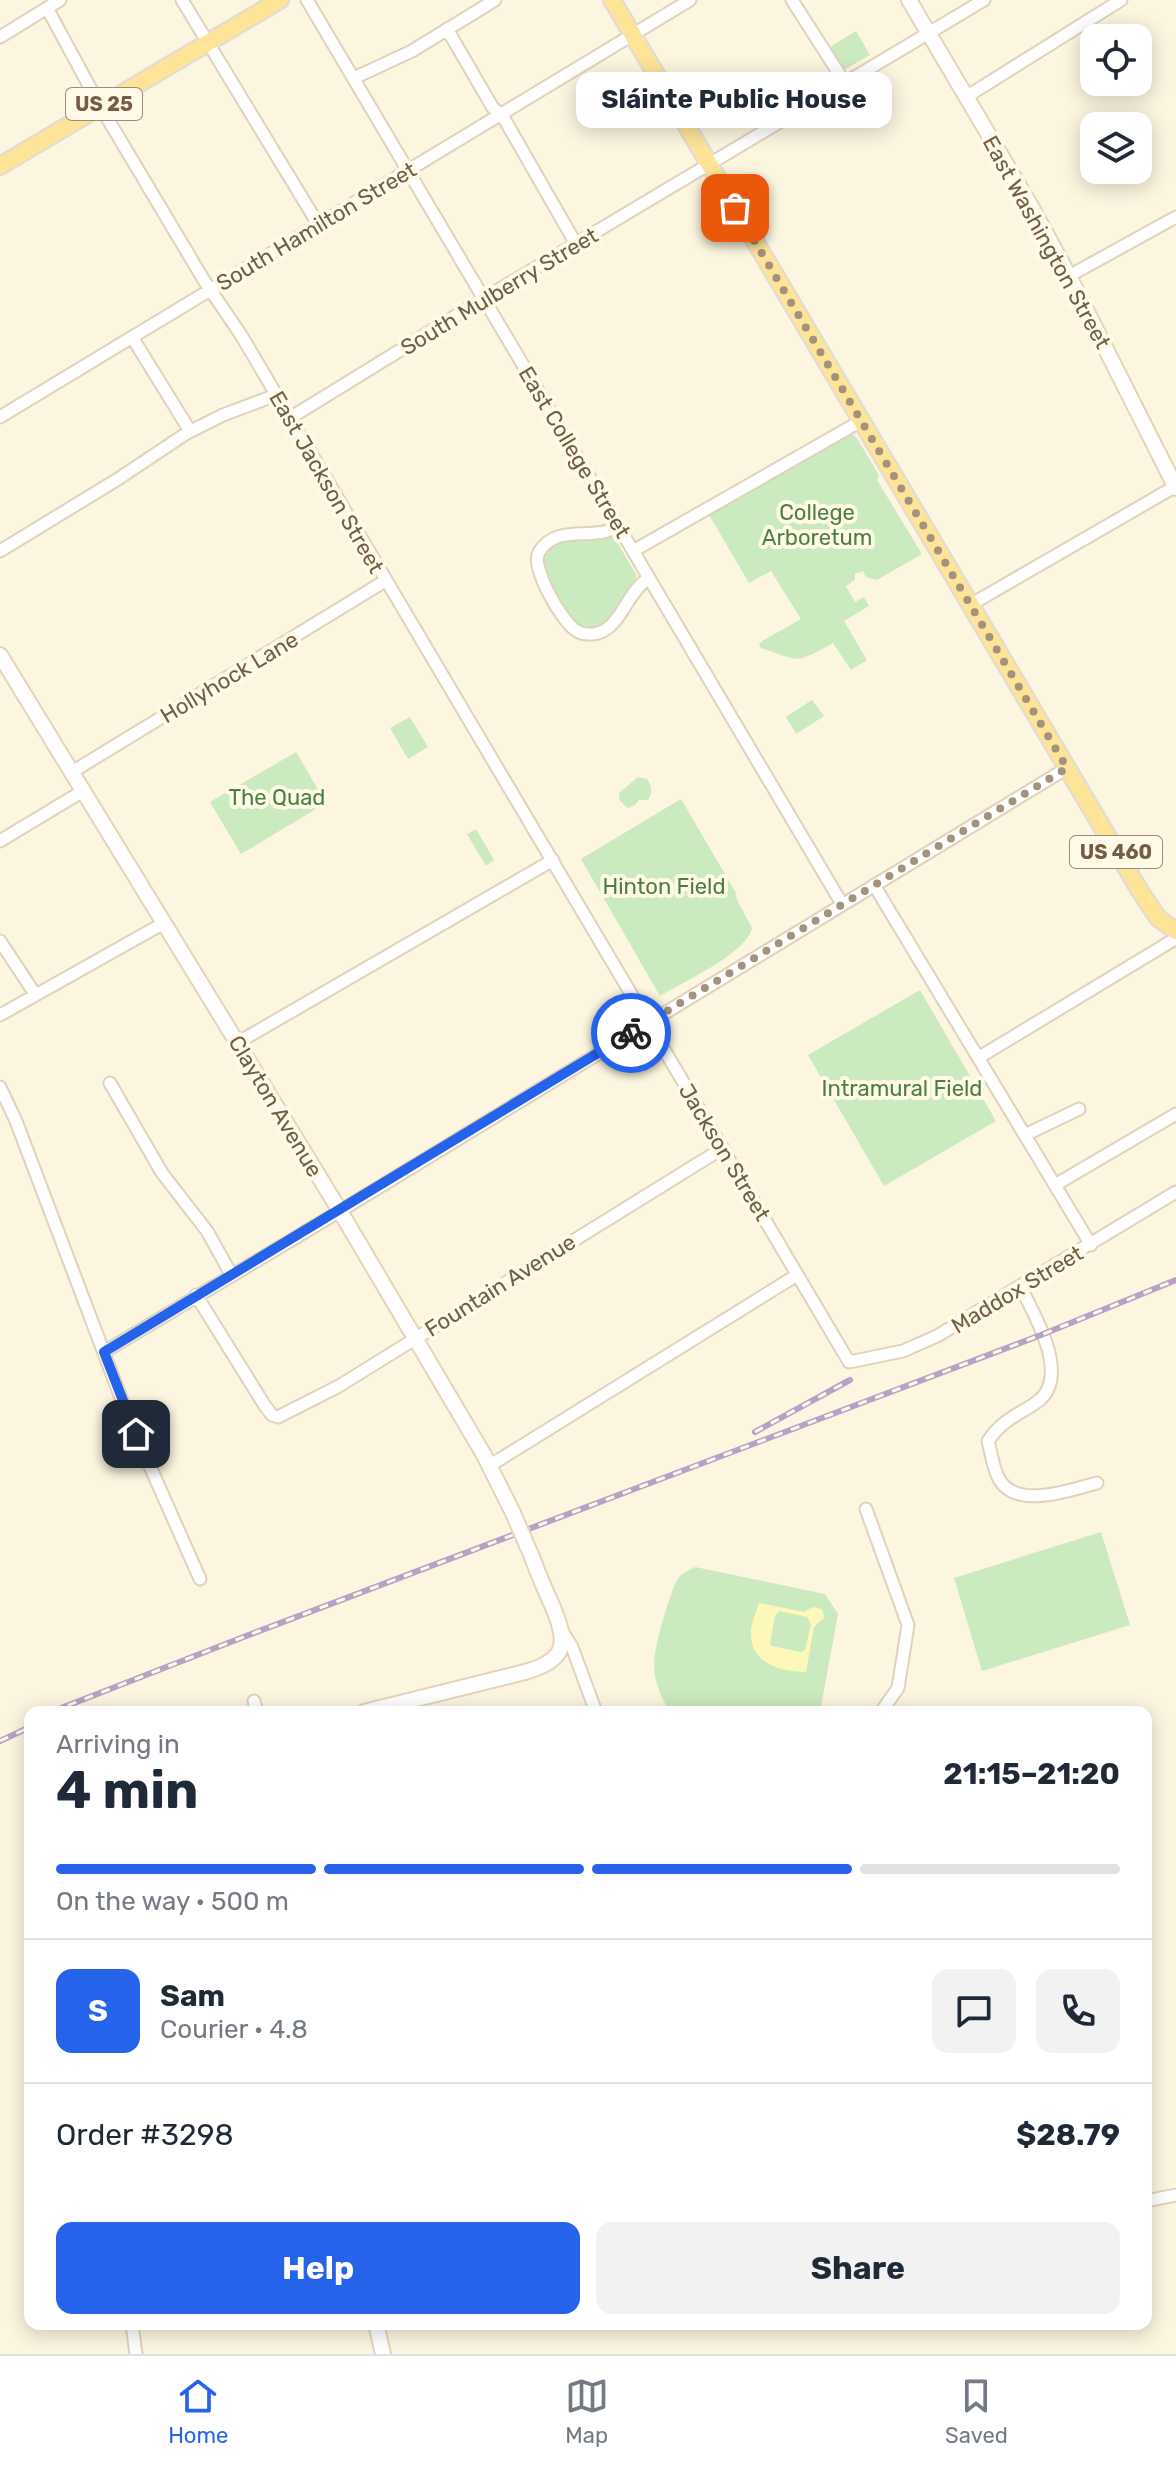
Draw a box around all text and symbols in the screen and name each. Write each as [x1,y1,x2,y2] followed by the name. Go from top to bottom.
[1080,24,1152,184] map controls
[1080,24,1152,96] button: locate
[577,72,893,128] callout: Sláinte Public House
[601,84,867,115] text: Sláinte Public House
[66,88,142,120] road number: US 25
[1080,112,1152,184] button: layers
[977,131,1117,354] street label: East Washington Street
[211,156,422,297] street label: South Hamilton Street
[701,174,769,242] pin
[713,186,757,230] icon: bag
[396,222,603,361] street label: South Mulberry Street
[513,362,637,543] street label: East College Street
[263,386,390,579] street label: East Jackson Street
[762,499,872,551] park label: College Arboretum
[155,626,303,729] street label: Hollyhock Lane
[229,784,325,811] park label: The Quad
[1070,836,1162,868] road number: US 460
[602,873,726,900] park label: Hinton Field
[591,993,671,1073] courier
[609,1011,653,1055] icon: bike
[223,1031,328,1182] street label: Clayton Avenue
[822,1075,982,1102] park label: Intramural Field
[673,1079,776,1226] street label: Jackson Street
[420,1228,581,1343] street label: Fountain Avenue
[946,1239,1088,1339] street label: Maddox Street
[102,1400,170,1468] pin
[114,1412,158,1456] icon: home
[56,1729,180,1760] text: Arriving in
[943,1756,1120,1792] text: 21:15–21:20
[56,1759,199,1821] text: 4 min
[56,1886,289,1917] text: On the way · 500 m
[932,1969,1016,2053] button: chat
[1036,1969,1120,2053] button: phone
[160,1978,225,2014] text: Sam
[88,1993,108,2029] text: S
[160,2014,308,2045] text: Courier · 4.8
[56,2117,234,2153] text: Order #3298
[1016,2117,1120,2153] text: $28.79
[56,2222,580,2314] button: Help
[596,2222,1120,2314] button: Share
[168,2374,228,2449] tab: Home
[565,2374,609,2449] tab: Map
[945,2374,1008,2449] tab: Saved

